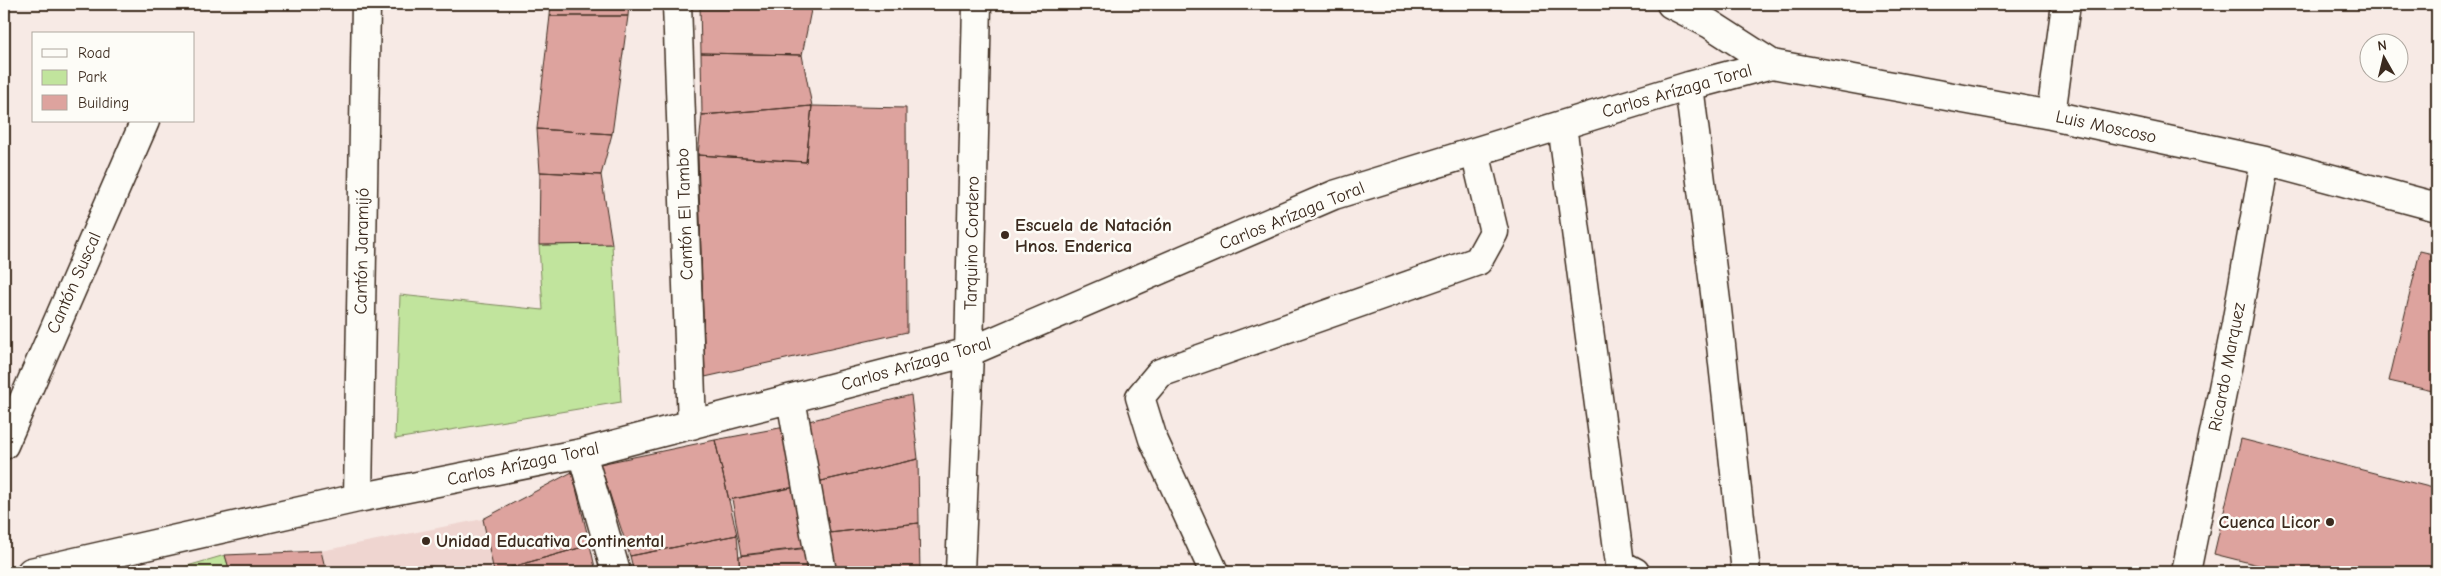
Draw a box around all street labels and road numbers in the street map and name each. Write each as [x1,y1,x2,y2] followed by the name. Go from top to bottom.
[1600,60,1754,122] street label: Carlos Arízaga Toral
[2054,106,2158,148] street label: Luis Moscoso
[672,148,698,280] street label: Cantón El Tambo
[960,176,984,310] street label: Tarquino Cordero
[1216,177,1368,255] street label: Carlos Arízaga Toral
[350,187,374,315] street label: Cantón Jaramijó
[42,229,106,337] street label: Cantón Suscal
[2204,301,2250,433] street label: Ricardo Marquez
[839,333,993,395] street label: Carlos Arízaga Toral
[445,438,601,490] street label: Carlos Arízaga Toral

